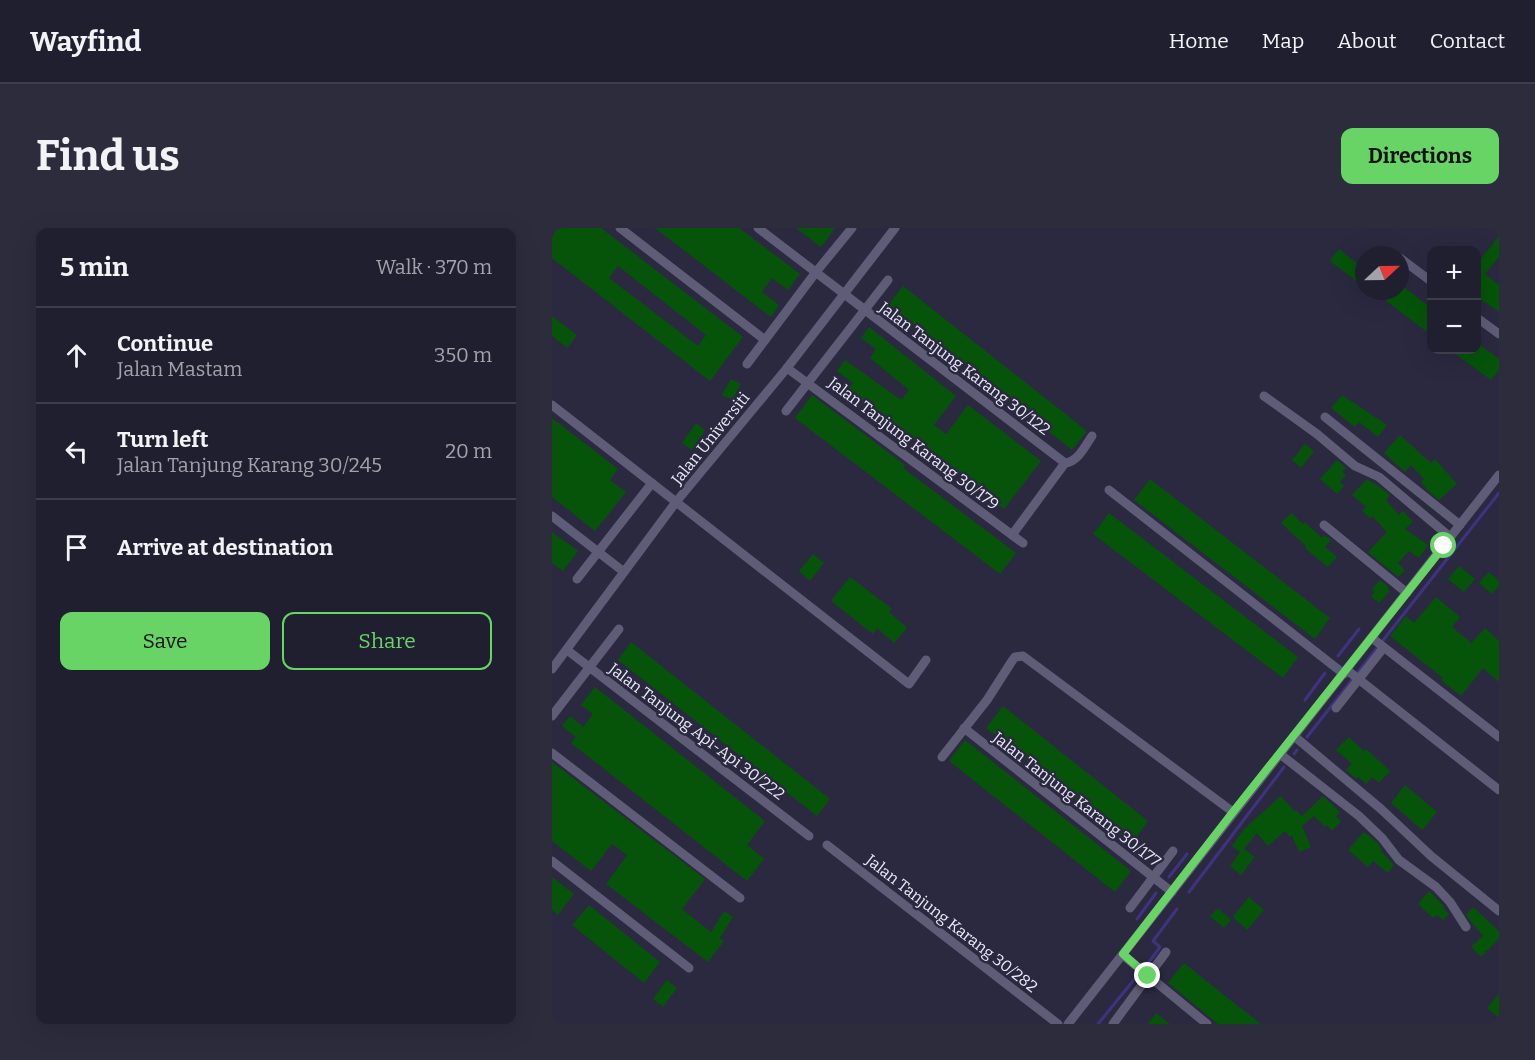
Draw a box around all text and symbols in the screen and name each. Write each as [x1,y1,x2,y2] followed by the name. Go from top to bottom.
[30,25,141,58] text: Wayfind
[1169,28,1229,54] text: Home
[1262,28,1304,54] text: Map
[1337,28,1397,54] text: About
[1430,28,1505,54] text: Contact
[1341,128,1499,184] button: Directions
[36,131,180,181] text: Find us
[1355,246,1409,300] north arrow
[1427,246,1481,354] map controls
[1427,246,1481,300] button: +
[60,252,129,283] text: 5 min
[376,255,492,279] text: Walk · 370 m
[875,297,1054,439] street label: Jalan Tanjung Karang 30/122
[1427,300,1481,354] button: −
[117,330,213,357] text: Continue
[60,339,93,372] icon: ahead
[434,343,492,367] text: 350 m
[117,357,242,381] text: Jalan Mastam
[824,372,1003,514] street label: Jalan Tanjung Karang 30/179
[667,388,754,489] street label: Jalan Universiti
[117,426,209,453] text: Turn left
[60,435,93,468] icon: left
[445,439,492,463] text: 20 m
[117,453,382,477] text: Jalan Tanjung Karang 30/245
[60,531,93,564] icon: arrive
[1430,532,1456,558] route start
[117,534,333,561] text: Arrive at destination
[60,612,270,670] button: Save
[282,612,492,670] button: Share
[604,658,788,804] street label: Jalan Tanjung Api-Api 30/222
[988,727,1164,871] street label: Jalan Tanjung Karang 30/177
[861,850,1041,996] street label: Jalan Tanjung Karang 30/282
[1134,962,1160,988] route end

